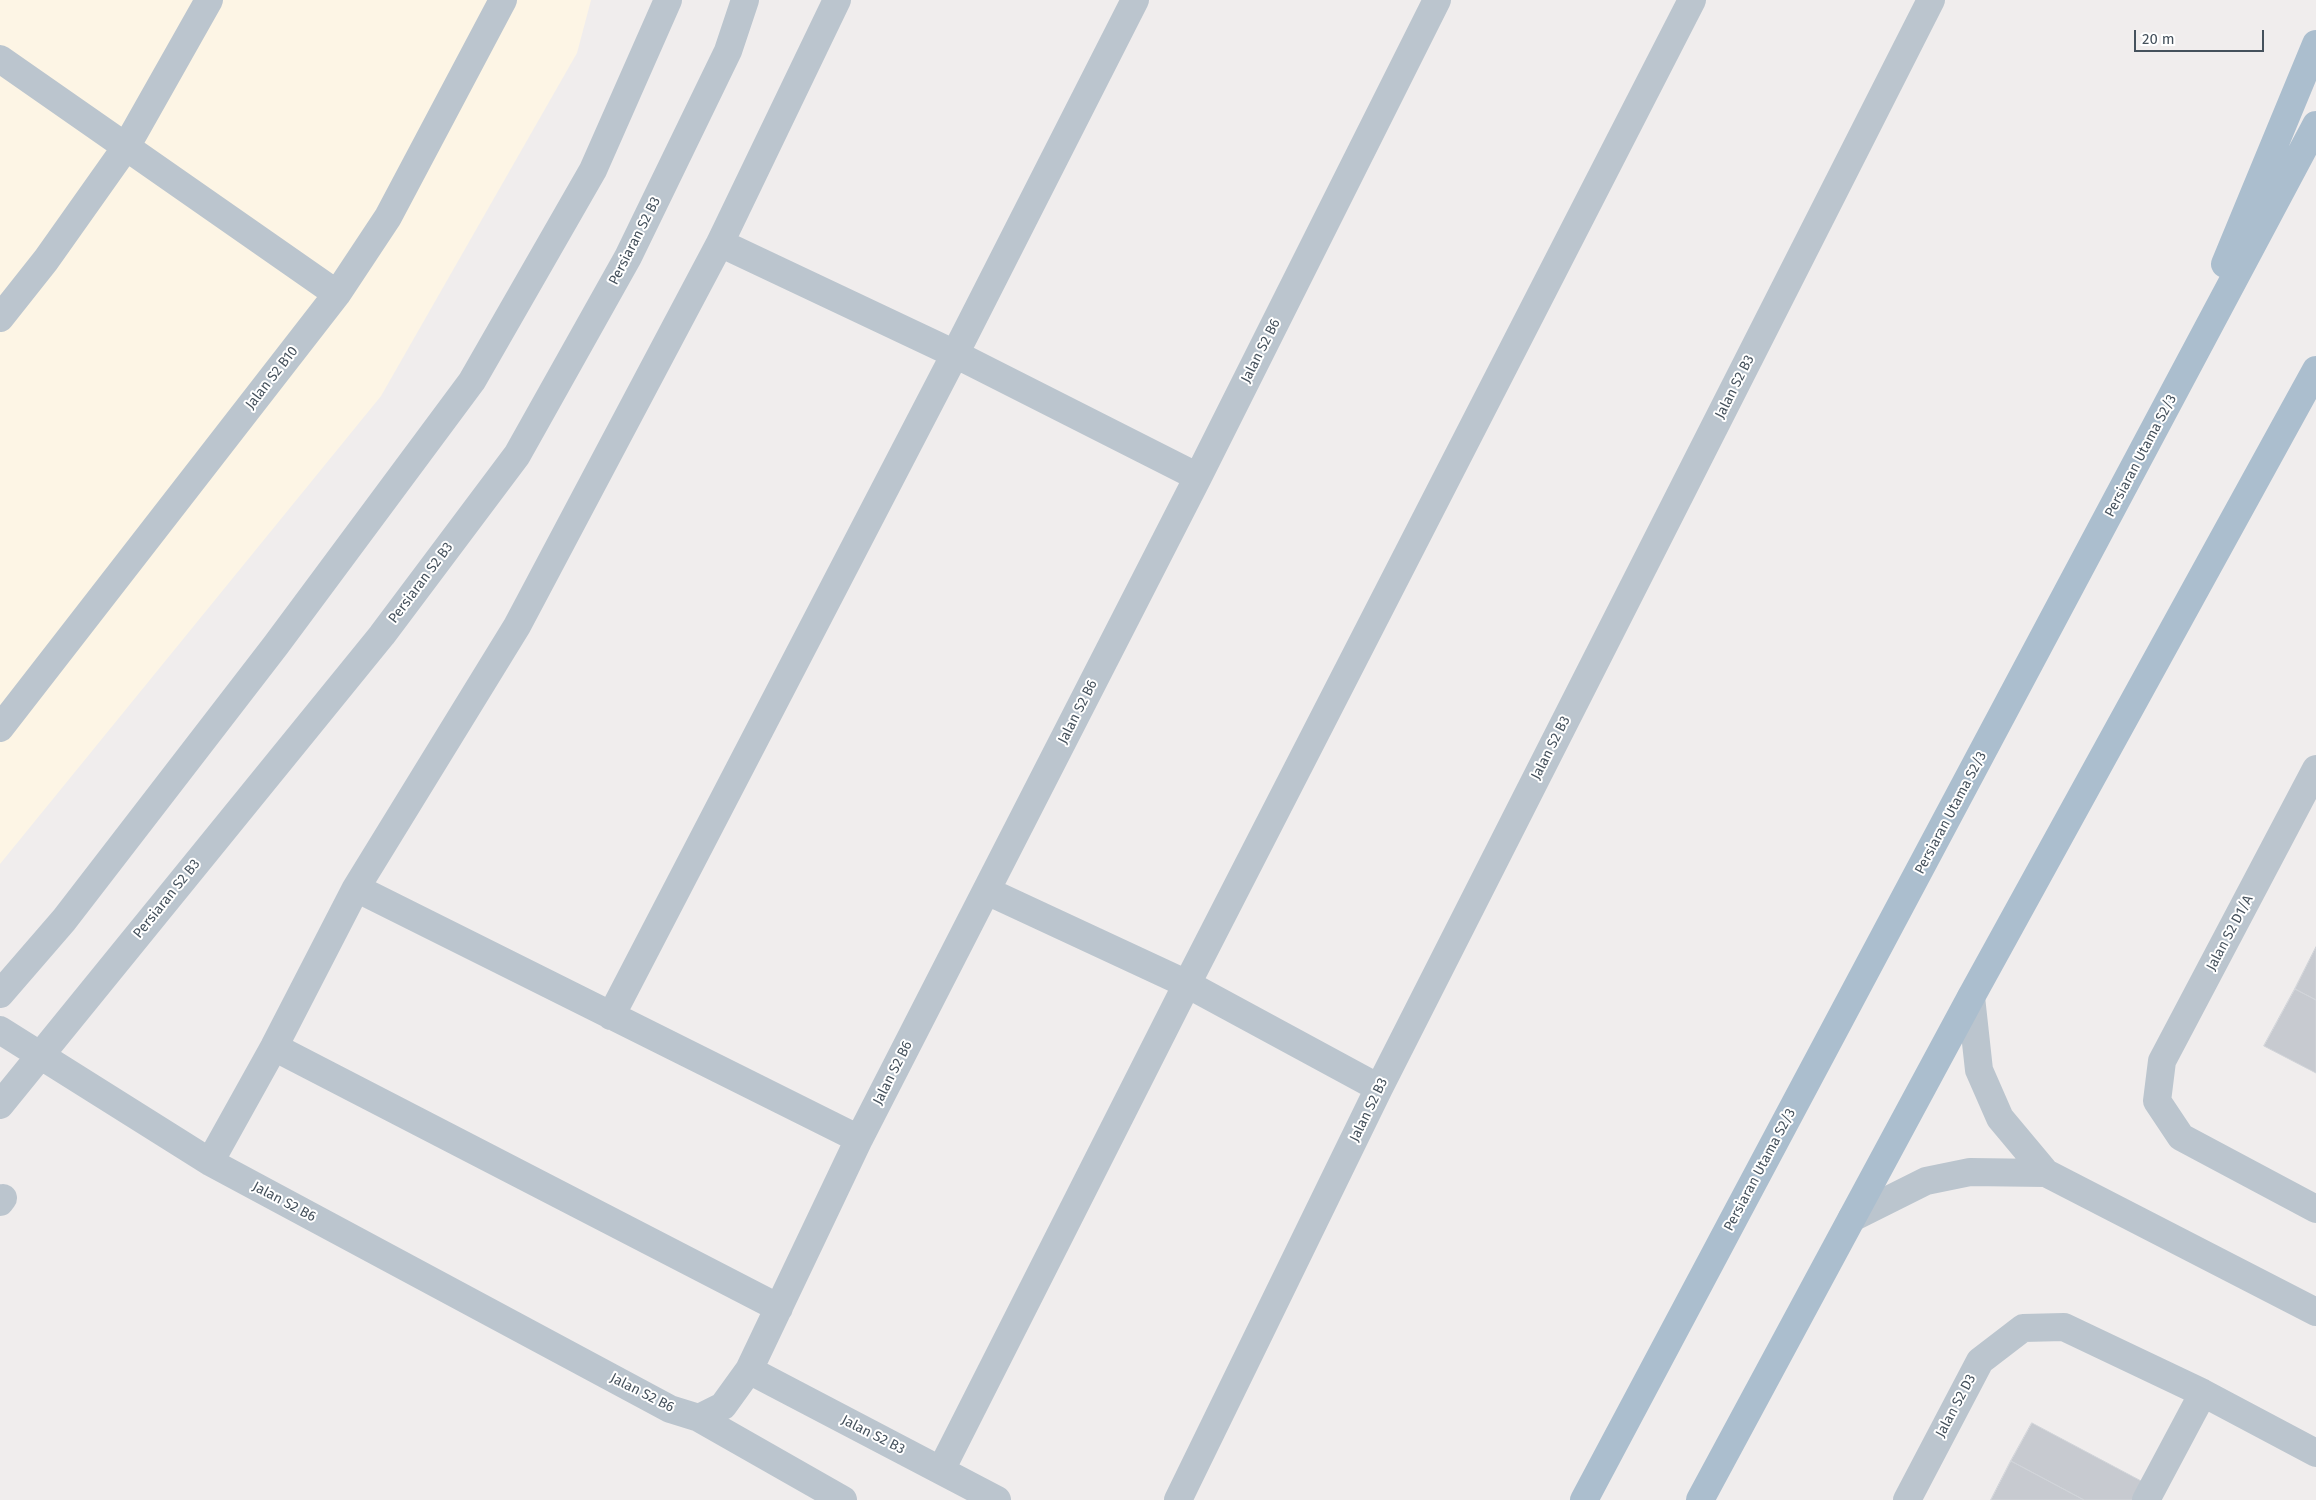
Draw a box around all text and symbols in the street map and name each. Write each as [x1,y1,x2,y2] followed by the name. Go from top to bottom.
[2136,20,2266,52] scale bar
[2142,30,2175,48] text: 20 m
[606,194,664,288] street label: Persiaran S2 B3
[1238,316,1284,386] street label: Jalan S2 B6
[242,343,302,413] street label: Jalan S2 B10
[1712,352,1758,422] street label: Jalan S2 B3
[2102,392,2180,520] street label: Persiaran Utama S2/3
[385,539,457,627] street label: Persiaran S2 B3
[1055,677,1101,747] street label: Jalan S2 B6
[1528,713,1574,783] street label: Jalan S2 B3
[1912,749,1990,877] street label: Persiaran Utama S2/3
[130,856,204,942] street label: Persiaran S2 B3
[2203,892,2257,974] street label: Jalan S2 D1/A
[870,1038,916,1108] street label: Jalan S2 B6
[1346,1075,1392,1145] street label: Jalan S2 B3
[1721,1106,1799,1234] street label: Persiaran Utama S2/3
[249,1178,319,1226] street label: Jalan S2 B6
[607,1370,677,1416] street label: Jalan S2 B6
[1932,1372,1980,1440] street label: Jalan S2 D3
[838,1412,908,1458] street label: Jalan S2 B3

